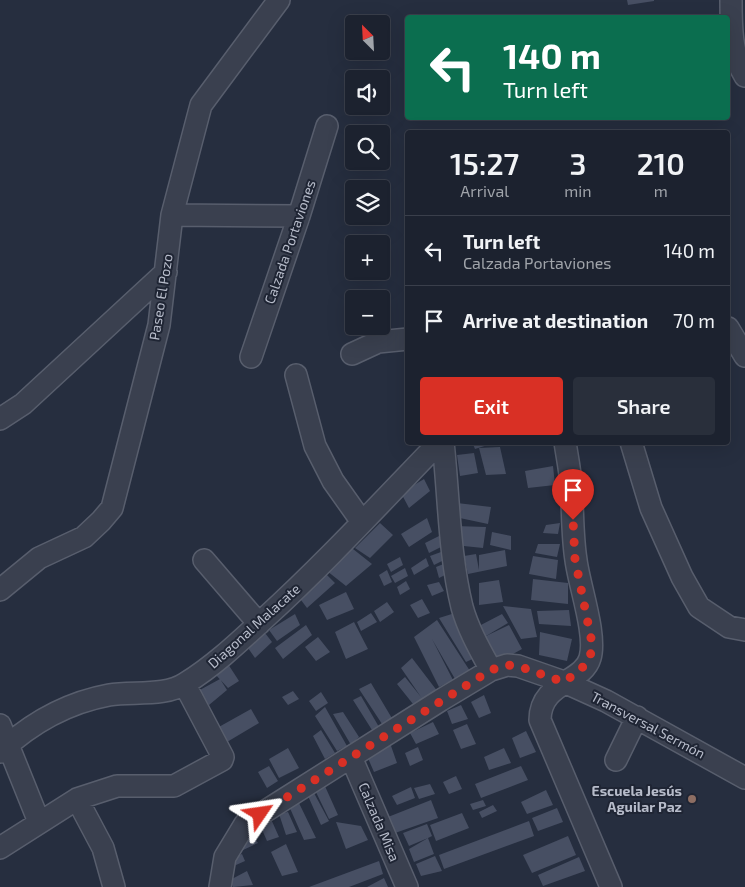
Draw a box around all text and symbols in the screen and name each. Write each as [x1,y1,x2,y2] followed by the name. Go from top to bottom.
[345,15,390,60] north arrow
[345,15,390,335] map controls
[503,34,601,76] text: 140 m
[420,35,485,100] icon: left
[345,70,390,115] button: sound
[503,76,588,102] text: Turn left
[345,125,390,170] button: search
[450,145,519,181] text: 15:27
[569,145,586,181] text: 3
[637,145,685,181] text: 210
[260,178,319,306] street label: Calzada Portaviones
[345,180,390,225] button: layers
[460,181,509,200] text: Arrival
[564,181,592,200] text: min
[654,181,668,200] text: m
[463,230,540,253] text: Turn left
[345,235,390,280] button: +
[420,237,448,265] icon: left
[663,239,715,262] text: 140 m
[145,252,176,341] street label: Paseo El Pozo
[463,253,611,272] text: Calzada Portaviones
[345,290,390,335] button: −
[420,307,448,335] icon: arrive
[463,309,648,332] text: Arrive at destination
[673,309,715,332] text: 70 m
[420,377,563,435] button: Exit
[573,377,715,435] button: Share
[552,469,594,520] pin
[559,476,587,504] icon: arrive
[204,580,303,671] street label: Diagonal Malacate
[588,687,708,762] street label: Transversal Sermón
[355,780,404,864] street label: Calzada Misa
[592,782,682,815] place label: Escuela Jesús Aguilar Paz
[233,787,285,839] position arrow
[686,793,698,805] marker: Escuela Jesús Aguilar Paz

